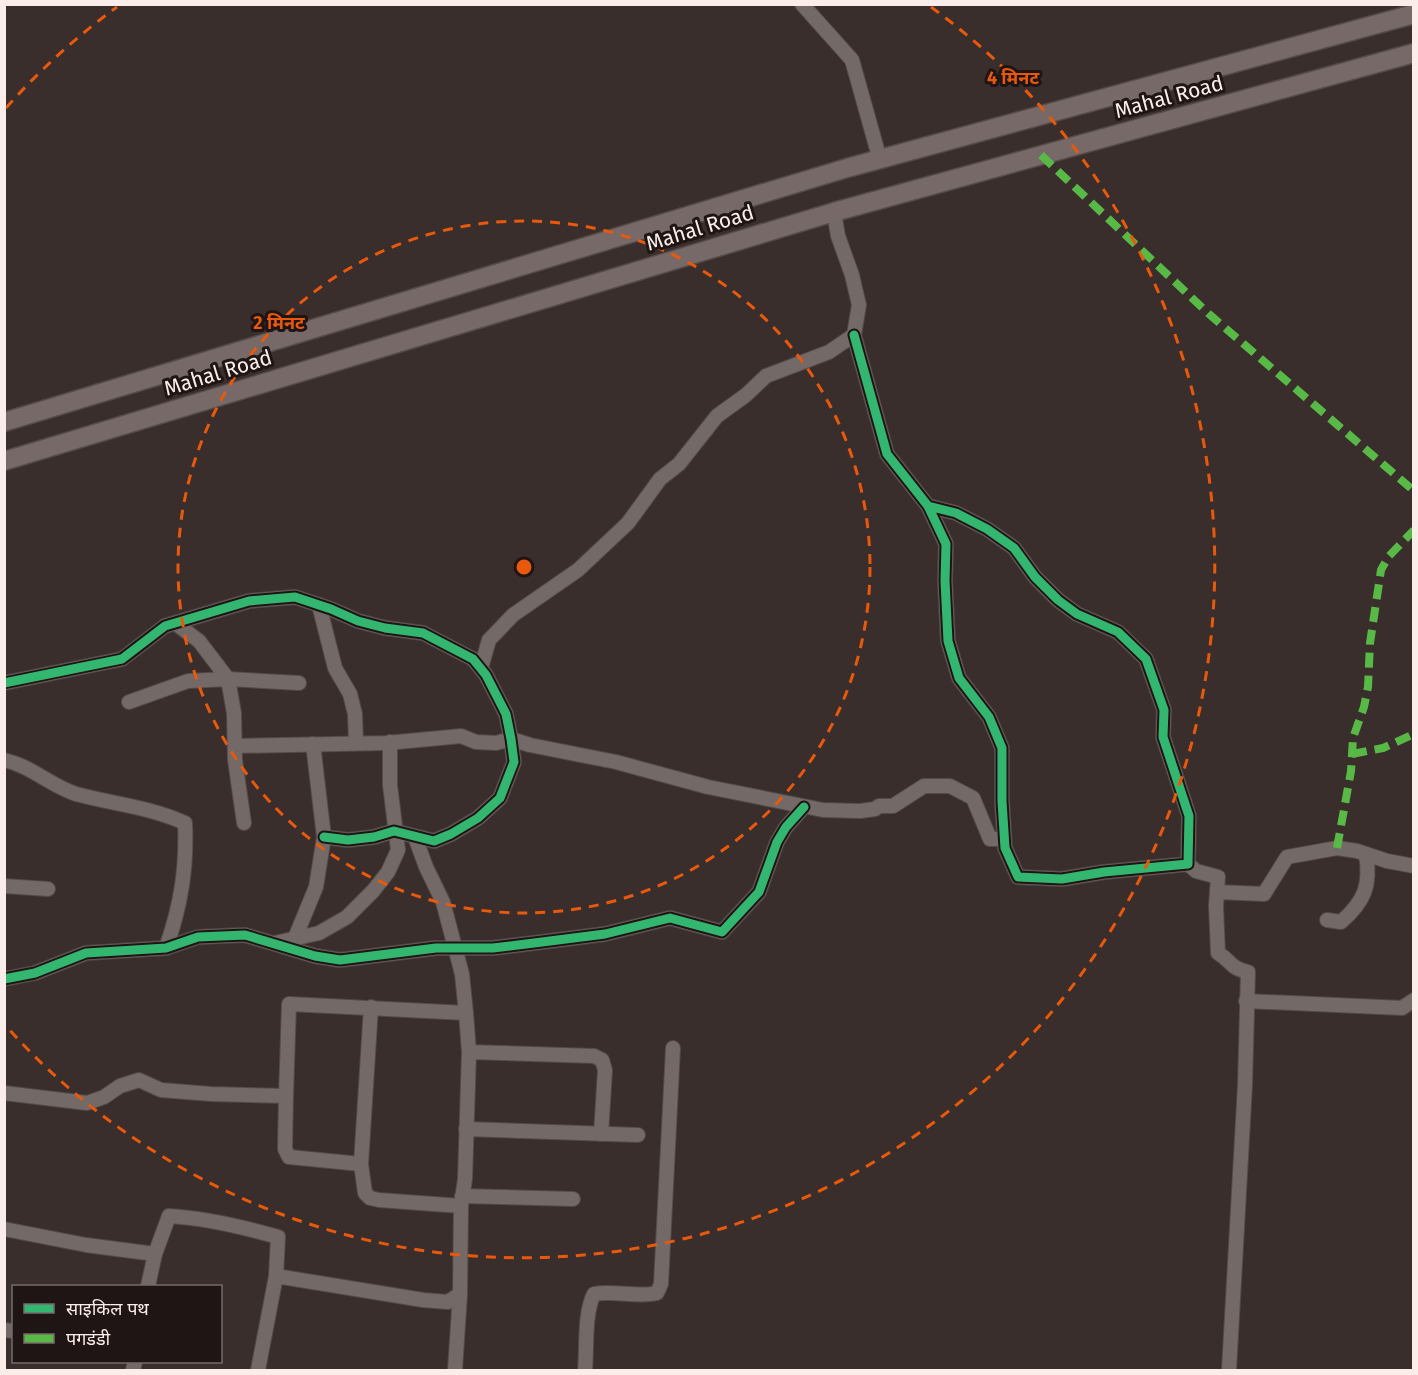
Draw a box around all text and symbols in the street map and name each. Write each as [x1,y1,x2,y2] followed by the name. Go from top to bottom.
[987,67,1039,89] text: 4 मिनट
[1112,70,1226,124] street label: Mahal Road
[643,199,757,257] street label: Mahal Road
[253,312,305,334] text: 2 मिनट
[161,344,275,402] street label: Mahal Road
[514,557,534,577] centre of rings
[12,1285,222,1363] legend
[66,1298,149,1320] text: साइकिल पथ
[66,1328,111,1350] text: पगडंडी

